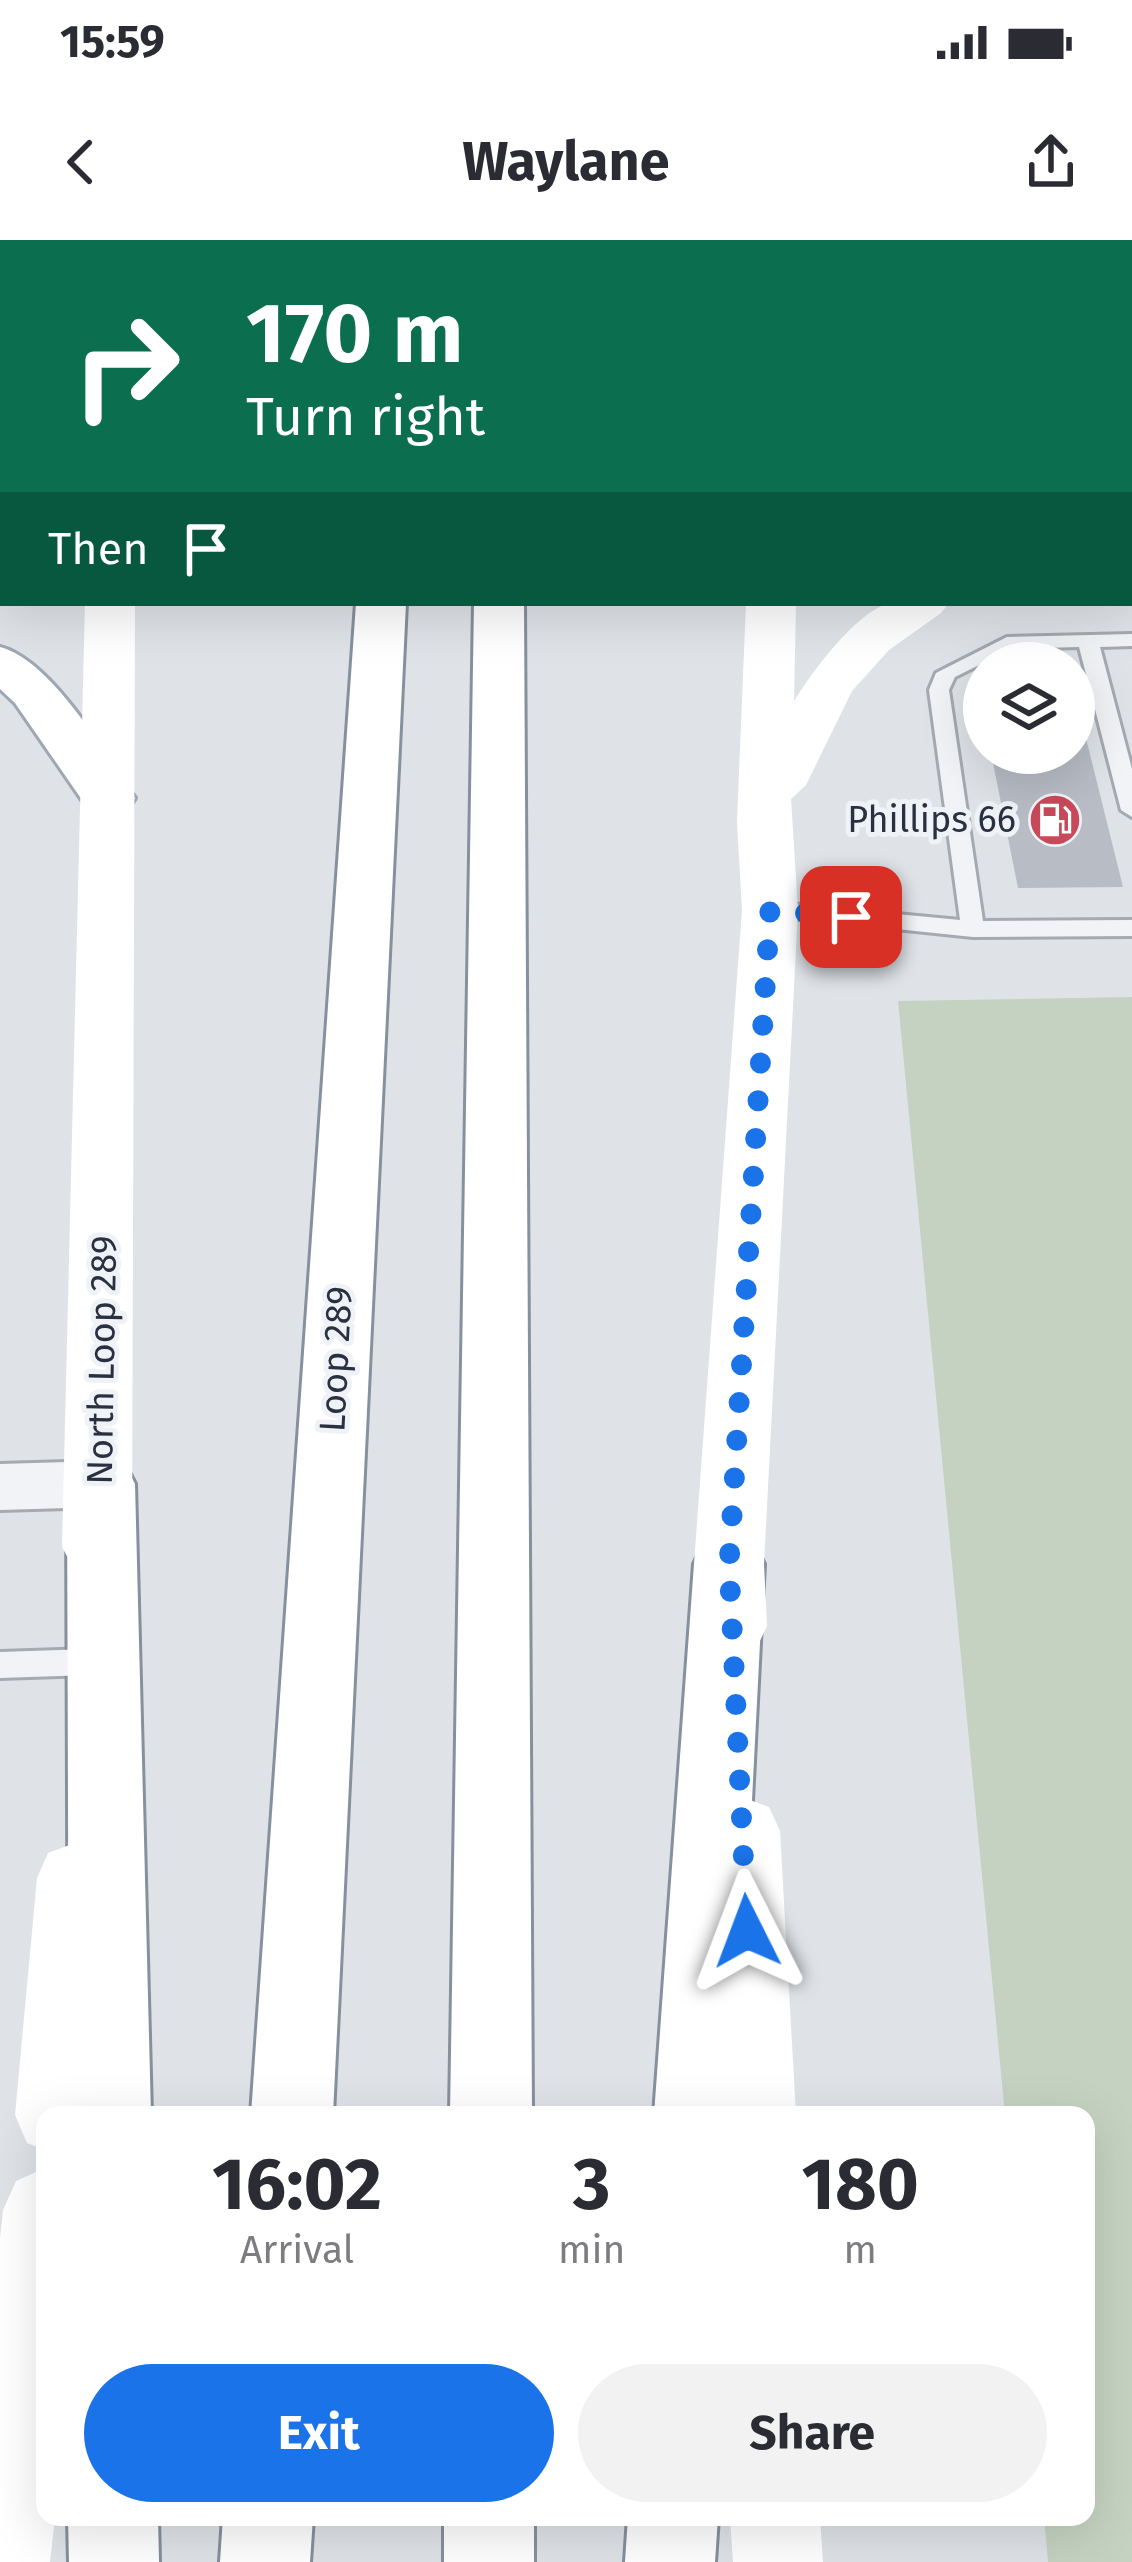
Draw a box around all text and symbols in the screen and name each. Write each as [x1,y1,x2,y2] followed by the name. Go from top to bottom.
[60,15,165,69] text: 15:59
[48,129,114,195] icon: back
[1018,129,1084,195] icon: share
[462,130,670,194] text: Waylane
[246,283,463,384] text: 170 m
[48,288,204,444] icon: right
[246,385,485,449] text: Turn right
[173,516,239,582] icon: arrive
[48,522,149,576] text: Then
[963,642,1095,774] map controls
[963,642,1095,774] button: layers
[1027,792,1083,848] fuel station icon: Phillips 66
[847,798,1016,842] place label: Phillips 66
[800,866,902,968] pin
[818,884,884,950] icon: arrive
[78,1235,126,1485] street label: North Loop 289
[310,1285,362,1433] street label: Loop 289
[684,1868,810,1994] position arrow
[212,2142,382,2228] text: 16:02
[573,2142,610,2228] text: 3
[801,2142,919,2228] text: 180
[240,2227,354,2273] text: Arrival
[558,2227,625,2273] text: min
[843,2227,877,2273] text: m
[84,2364,554,2502] button: Exit
[578,2364,1047,2502] button: Share

